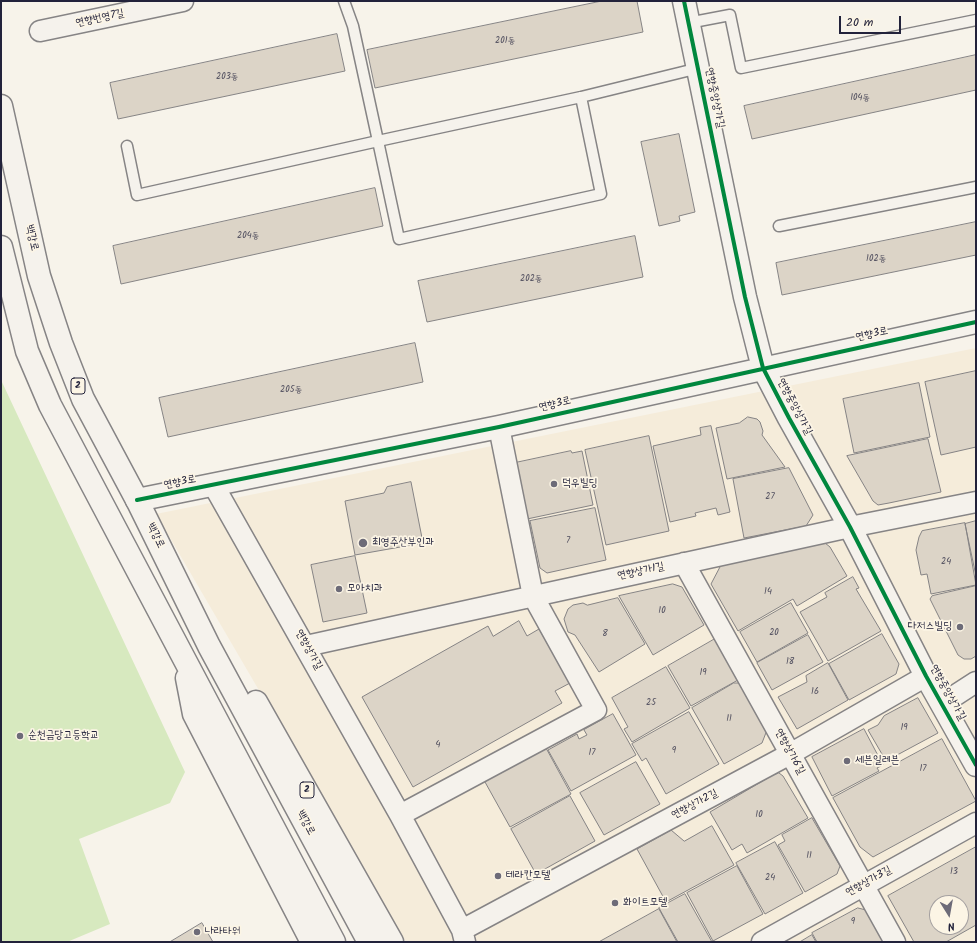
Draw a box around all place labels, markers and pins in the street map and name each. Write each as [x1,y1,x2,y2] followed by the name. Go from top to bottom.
[562,477,597,491] place label: 덕우빌딩
[549,479,559,489] marker: 덕우빌딩
[372,536,434,550] place label: 최영주산부인과
[357,537,369,549] marker: 최영주산부인과
[347,582,382,596] place label: 모아치과
[334,584,344,594] marker: 모아치과
[908,620,952,634] place label: 다저스빌딩
[955,622,965,632] marker: 다저스빌딩
[28,729,99,743] place label: 순천금당고등학교
[15,731,25,741] marker: 순천금당고등학교
[855,754,899,768] place label: 세븐일레븐
[842,756,852,766] marker: 세븐일레븐
[506,869,550,883] place label: 테라칸모텔
[493,871,503,881] marker: 테라칸모텔
[623,896,667,910] place label: 화이트모텔
[610,898,620,908] marker: 화이트모텔
[205,925,240,939] place label: 나라타워
[192,927,202,937] marker: 나라타워

